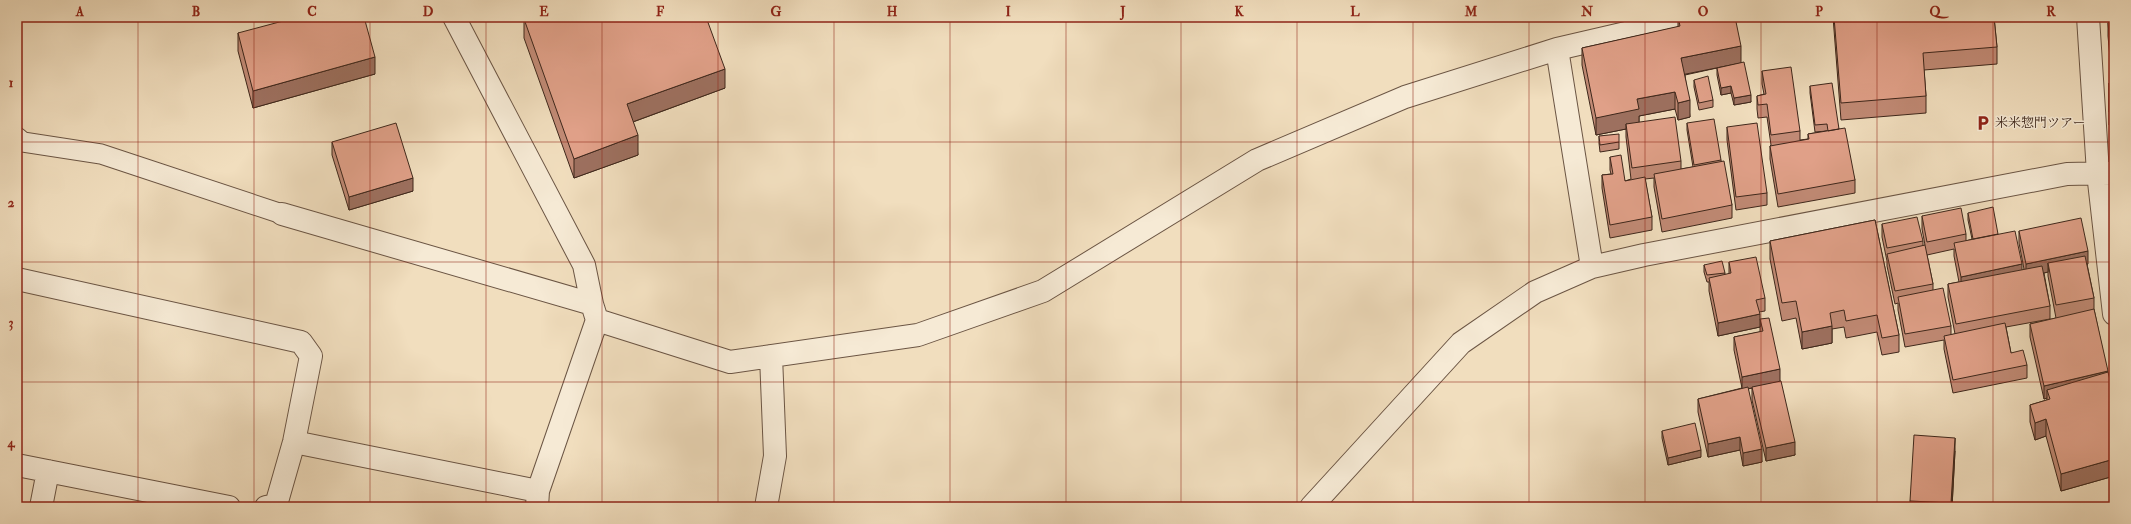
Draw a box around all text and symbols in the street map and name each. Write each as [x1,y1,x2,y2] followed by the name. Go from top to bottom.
[75,4,85,20] text: A
[192,4,200,20] text: B
[307,4,317,20] text: C
[423,4,434,20] text: D
[539,4,549,20] text: E
[656,4,665,20] text: F
[771,4,782,20] text: G
[887,4,898,20] text: H
[1005,4,1011,20] text: I
[1119,4,1126,21] text: J
[1234,4,1244,20] text: K
[1350,4,1360,20] text: L
[1464,4,1478,20] text: M
[1580,4,1593,20] text: N
[1698,4,1709,20] text: O
[1815,4,1823,20] text: P
[1930,4,1950,20] text: Q
[2046,4,2056,20] text: R
[9,75,14,91] text: 1
[1974,114,1992,132] parking icon: 米米惣門ツアー
[1995,115,2086,131] place label: 米米惣門ツアー
[8,195,15,211] text: 2
[9,315,14,331] text: 3
[6,435,15,451] text: 4

